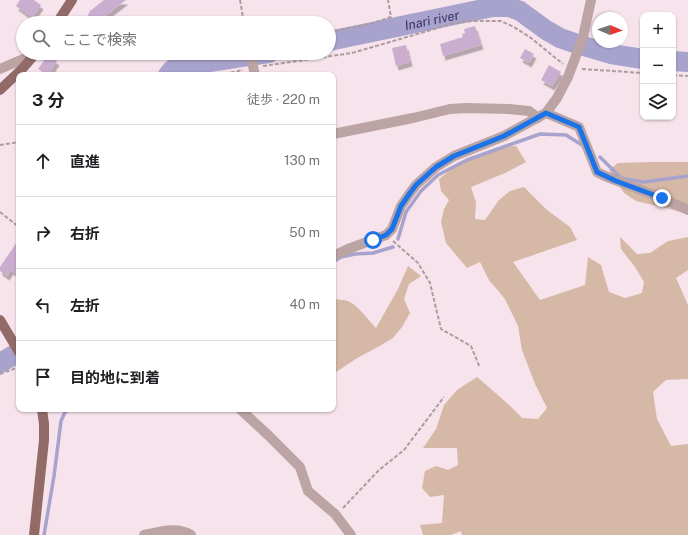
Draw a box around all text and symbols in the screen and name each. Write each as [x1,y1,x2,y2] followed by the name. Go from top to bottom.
[403,7,461,33] water label: Inari river
[592,12,628,48] north arrow
[640,12,676,120] map controls
[640,12,676,48] button: +
[16,16,336,60] search box
[30,27,52,49] icon: search
[62,31,137,48] text: ここで検索
[640,48,676,84] button: −
[640,84,676,120] button: layers
[32,90,64,110] text: 3 分
[247,92,320,107] text: 徒歩 · 220 m
[32,150,54,172] icon: ahead
[70,153,100,170] text: 直進
[284,153,320,168] text: 130 m
[653,189,671,207] route end
[32,222,54,244] icon: right
[70,225,100,242] text: 右折
[289,225,320,240] text: 50 m
[364,231,382,249] route start
[32,294,54,316] icon: left
[70,297,100,314] text: 左折
[289,297,320,312] text: 40 m
[32,366,54,388] icon: arrive
[70,369,160,386] text: 目的地に到着

